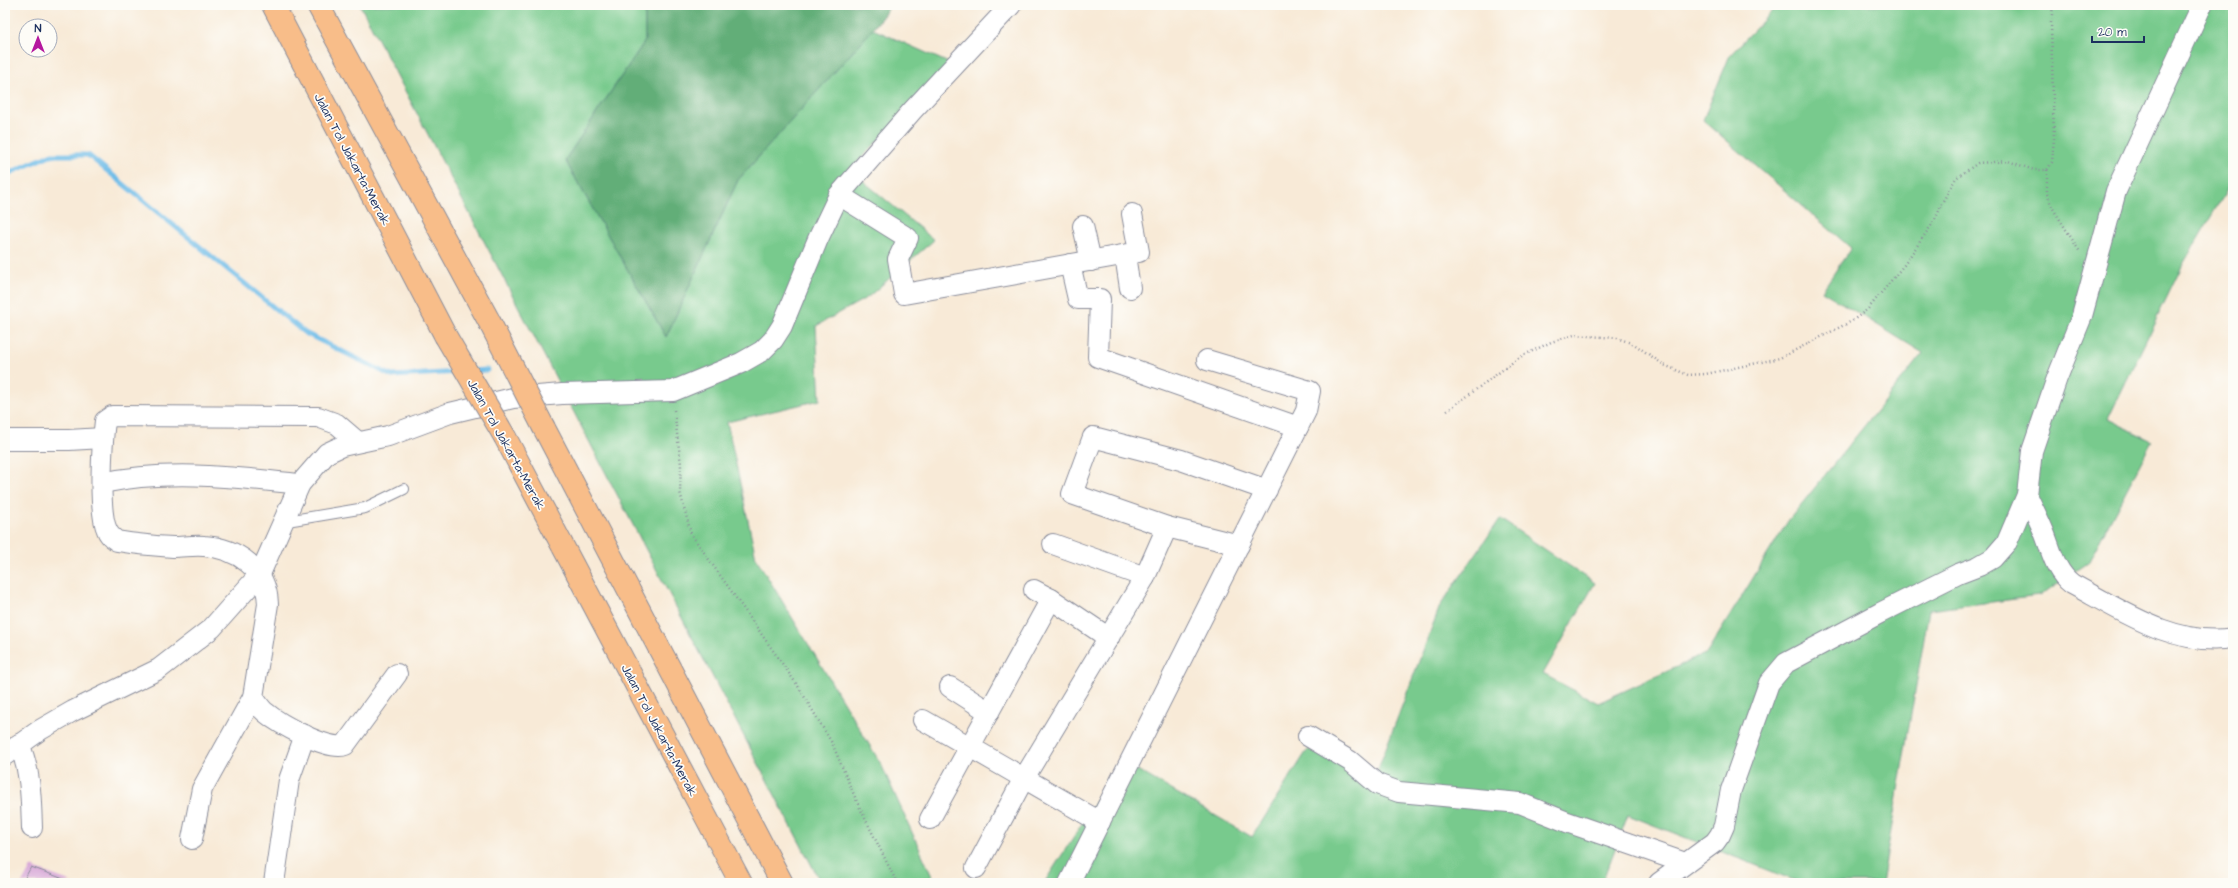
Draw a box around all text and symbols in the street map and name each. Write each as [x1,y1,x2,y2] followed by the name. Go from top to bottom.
[18,18,58,58] north arrow
[2092,18,2144,44] scale bar
[35,21,42,36] text: N
[2098,24,2127,41] text: 20 m
[310,90,395,229] street label: Jalan Tol Jakarta–Merak
[463,376,550,513] street label: Jalan Tol Jakarta–Merak
[617,661,702,800] street label: Jalan Tol Jakarta–Merak

